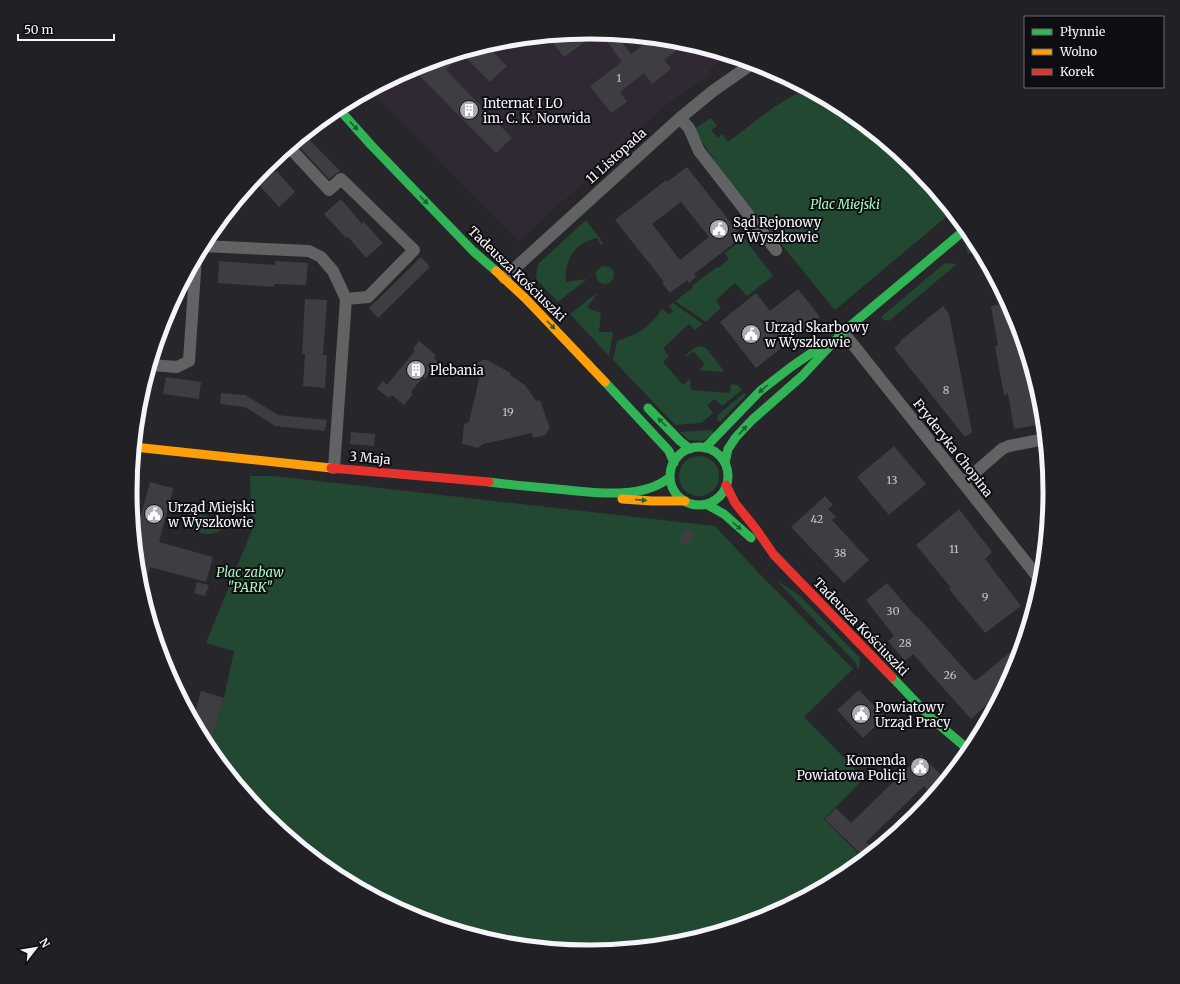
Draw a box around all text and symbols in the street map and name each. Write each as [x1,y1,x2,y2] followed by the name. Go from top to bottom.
[18,16,114,42] scale bar
[1024,16,1164,88] legend
[24,22,53,37] text: 50 m
[1060,24,1105,39] text: Płynnie
[1059,44,1097,59] text: Wolno
[1060,64,1095,79] text: Korek
[617,71,622,85] house number: 1
[483,95,591,127] place label: Internat I LO im. C. K. Norwida
[458,99,480,121] building icon: Internat I LO im. C. K. Norwida
[349,122,358,131] one-way arrow
[582,124,650,188] street label: 11 Listopada
[419,195,429,205] one-way arrow
[810,196,880,213] park label: Plac Miejski
[732,214,822,246] place label: Sąd Rejonowy w Wyszkowie
[708,218,730,240] public building icon: Sąd Rejonowy w Wyszkowie
[464,223,570,325] street label: Tadeusza Kościuszki
[764,319,869,351] place label: Urząd Skarbowy w Wyszkowie
[546,320,556,330] one-way arrow
[740,323,762,345] public building icon: Urząd Skarbowy w Wyszkowie
[405,359,427,381] building icon: Plebania
[430,362,484,379] place label: Plebania
[943,383,950,397] house number: 8
[758,385,769,394] one-way arrow
[909,396,997,500] street label: Fryderyka Chopina
[502,405,514,419] house number: 19
[657,417,667,427] one-way arrow
[738,425,748,435] one-way arrow
[349,448,391,468] street label: 3 Maja
[887,473,897,487] house number: 13
[635,497,647,504] one-way arrow
[167,499,255,531] place label: Urząd Miejski w Wyszkowie
[143,503,165,525] public building icon: Urząd Miejski w Wyszkowie
[811,512,823,526] house number: 42
[733,521,742,530] one-way arrow
[949,542,959,556] house number: 11
[834,546,847,560] house number: 38
[216,564,284,596] park label: Plac zabaw "PARK"
[810,574,912,680] street label: Tadeusza Kościuszki
[982,590,989,604] house number: 9
[886,604,900,618] house number: 30
[899,636,912,650] house number: 28
[944,668,957,682] house number: 26
[875,699,951,731] place label: Powiatowy Urząd Pracy
[850,703,872,725] public building icon: Powiatowy Urząd Pracy
[796,752,906,784] place label: Komenda Powiatowa Policji
[909,756,931,778] public building icon: Komenda Powiatowa Policji
[16,928,56,968] north arrow
[36,936,53,950] text: N

